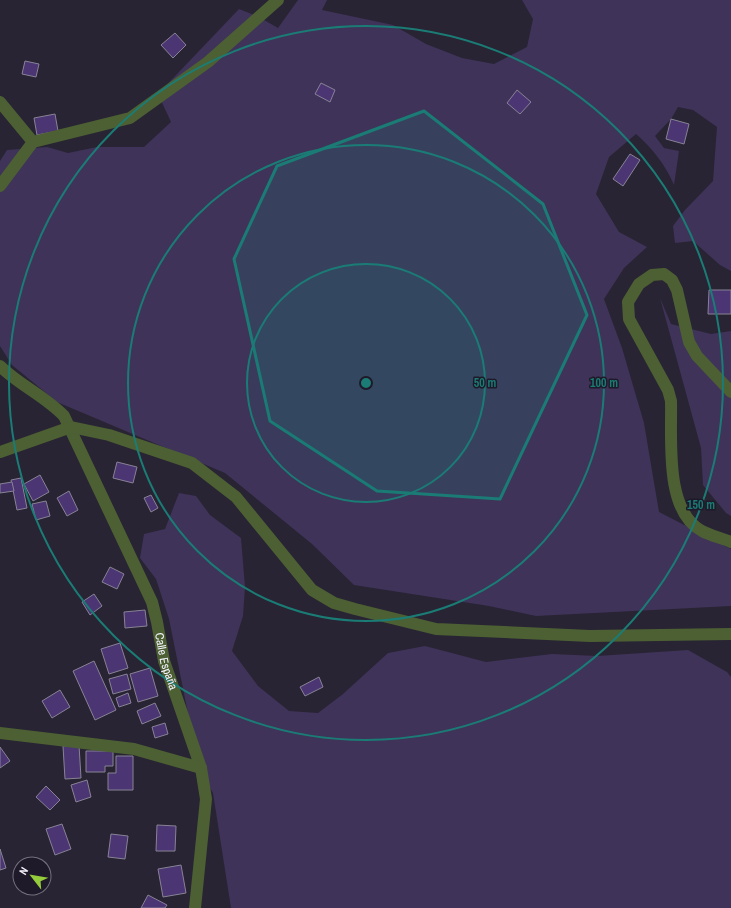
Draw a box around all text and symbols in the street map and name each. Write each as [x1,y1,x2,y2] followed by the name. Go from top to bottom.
[474,375,496,391] text: 50 m
[590,375,618,391] text: 100 m
[359,376,373,390] centre of rings
[687,497,715,513] text: 150 m
[151,631,182,692] street label: Calle España
[12,856,52,896] north arrow
[16,864,31,877] text: N

